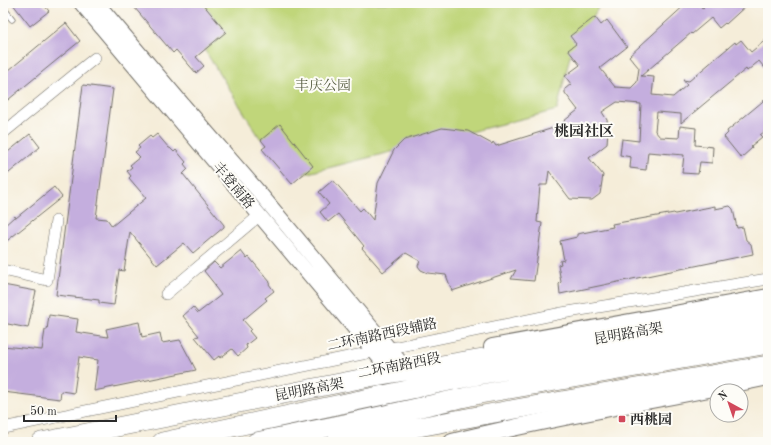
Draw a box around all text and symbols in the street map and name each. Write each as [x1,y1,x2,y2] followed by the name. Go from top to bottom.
[295,78,351,93] park label: 丰庆公园
[554,123,614,140] district label: 桃园社区
[210,159,257,212] street label: 丰登南路
[326,316,438,353] street label: 二环南路西段辅路
[592,320,664,347] street label: 昆明路高架
[356,350,442,381] street label: 二环南路西段
[273,375,345,404] street label: 昆明路高架
[709,383,749,423] north arrow
[717,389,731,403] text: N
[24,397,116,423] scale bar
[30,405,57,418] text: 50 m
[630,412,672,427] place label: 西桃园
[617,414,627,424] marker: 西桃园

